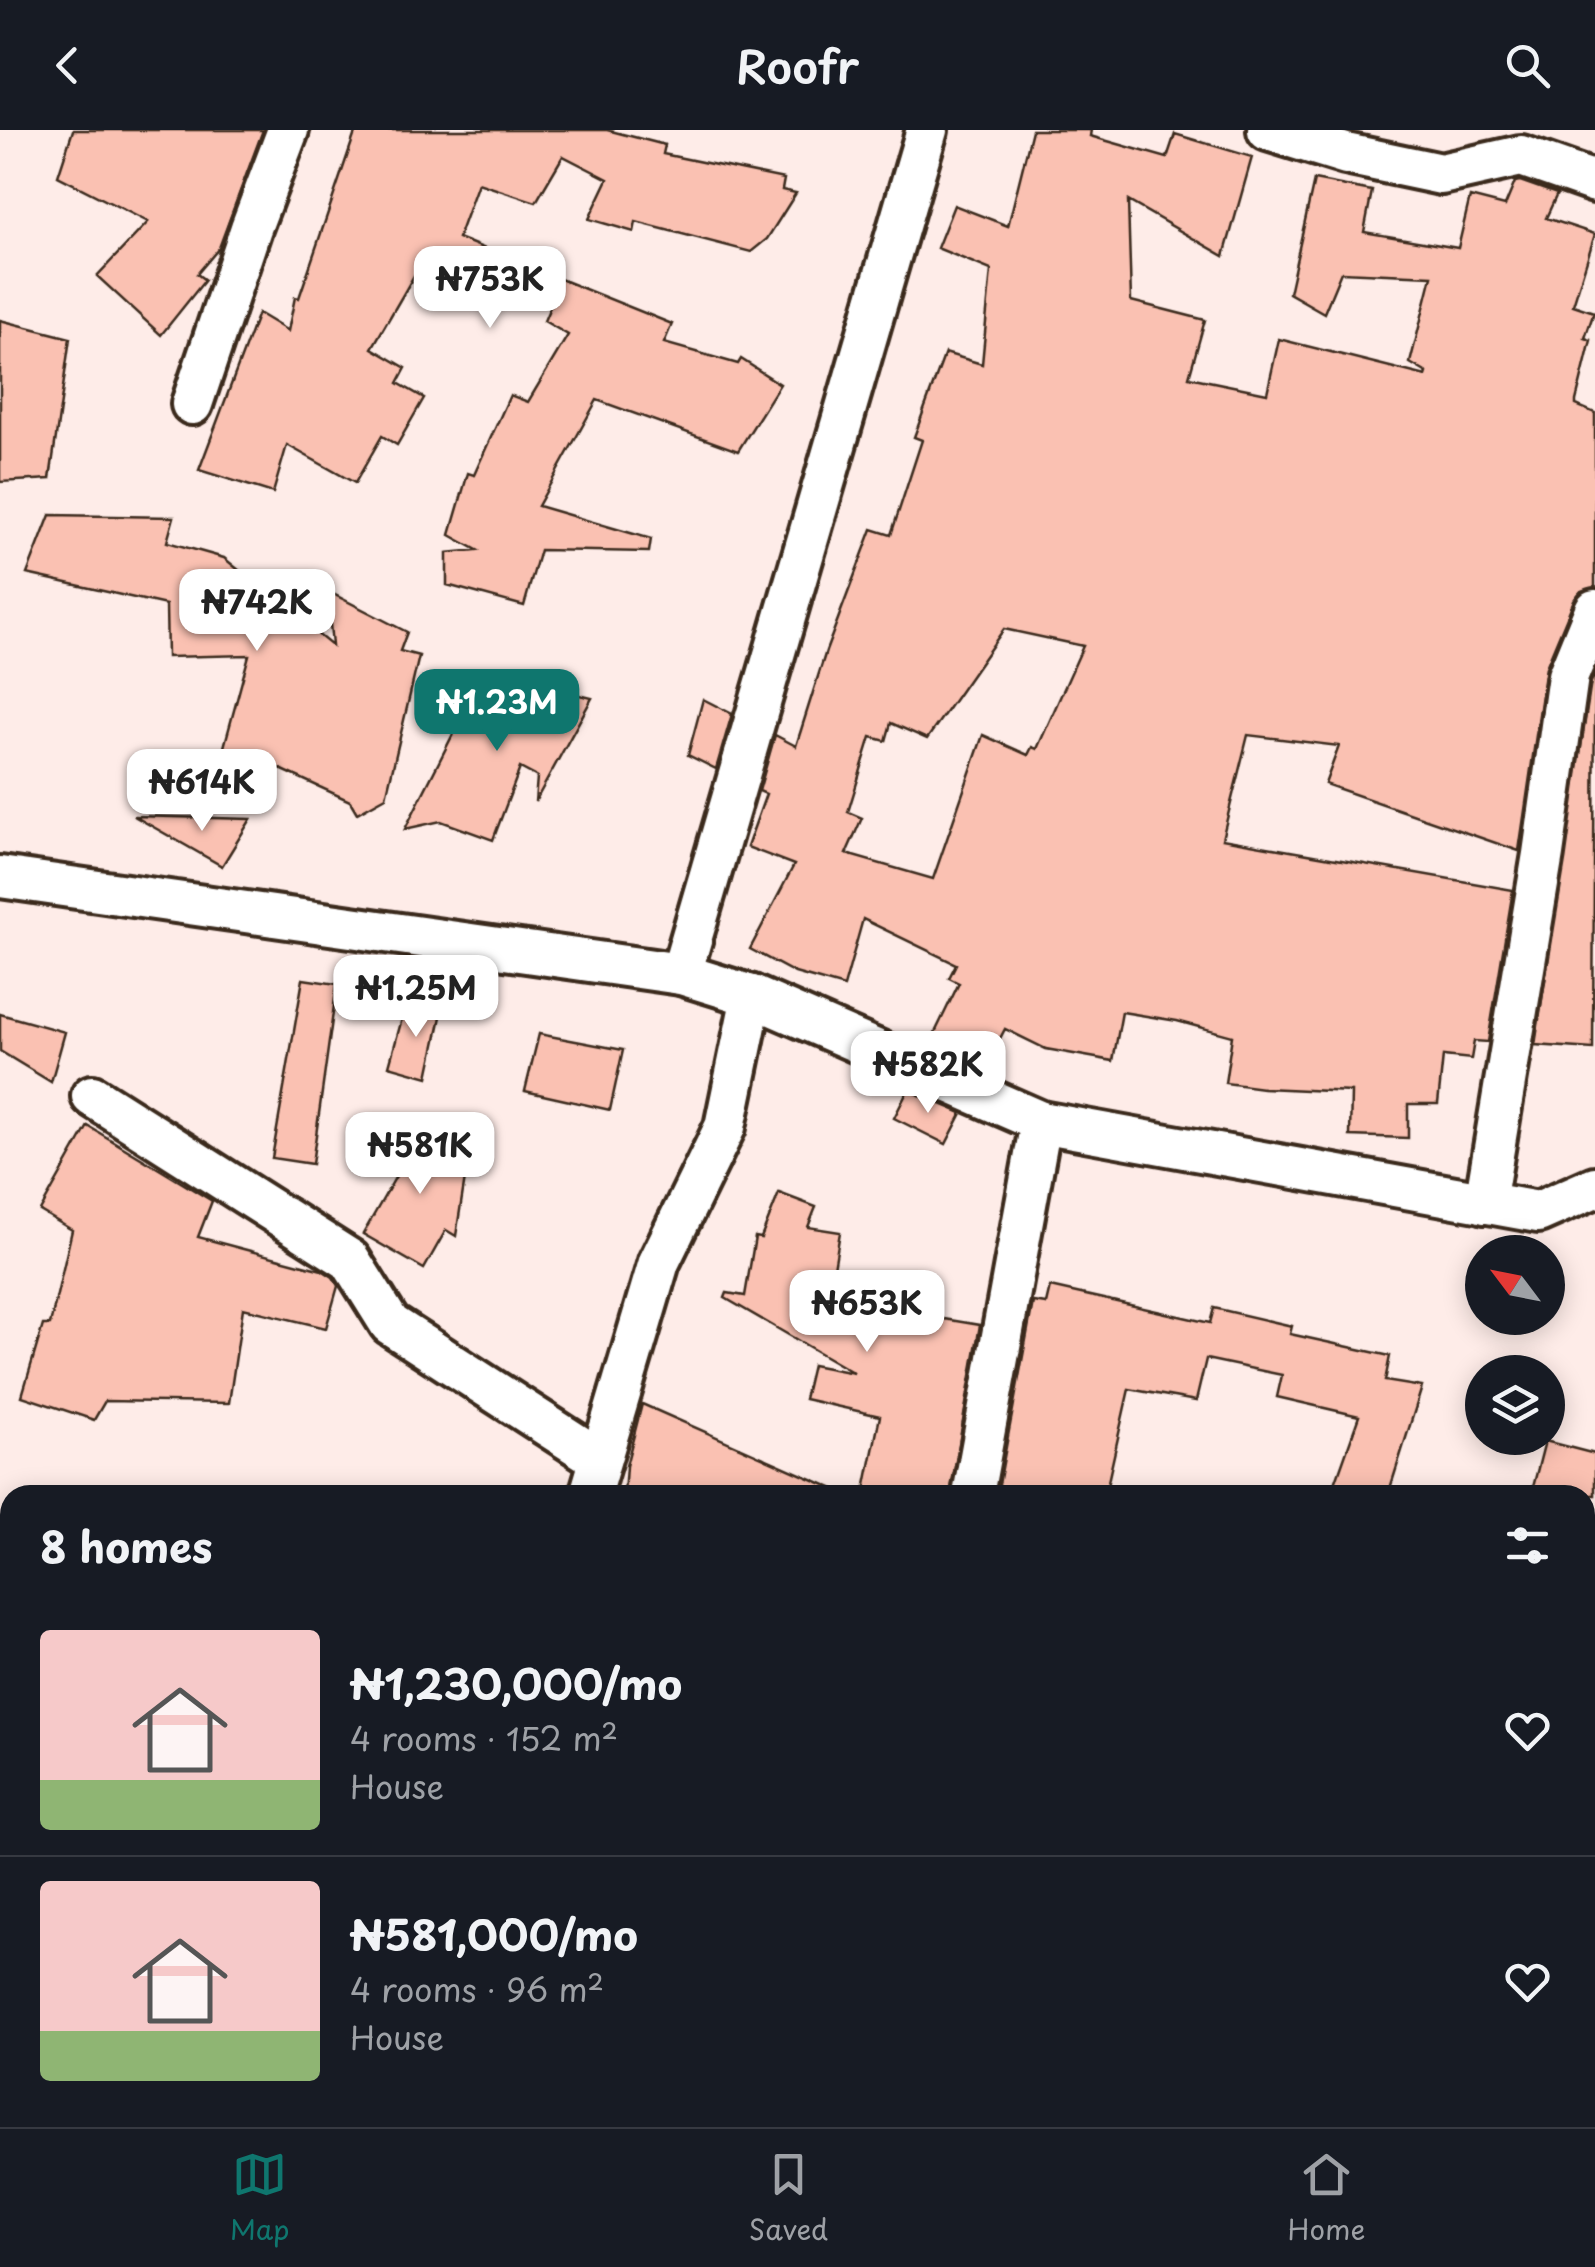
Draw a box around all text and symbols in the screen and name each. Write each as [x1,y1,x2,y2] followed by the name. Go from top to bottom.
[736,31,859,99] text: Roofr
[40,38,95,93] icon: back
[1500,38,1555,93] icon: search
[420,246,560,331] pin: ₦753K
[436,254,544,302] text: ₦753K
[187,569,327,654] pin: ₦742K
[201,577,313,625] text: ₦742K
[416,669,578,754] pin: ₦1.23M
[436,677,558,725] text: ₦1.23M
[132,749,272,834] pin: ₦614K
[149,757,255,805] text: ₦614K
[335,955,497,1040] pin: ₦1.25M
[355,963,477,1011] text: ₦1.25M
[858,1031,998,1116] pin: ₦582K
[873,1039,983,1087] text: ₦582K
[350,1112,490,1197] pin: ₦581K
[367,1120,473,1168] text: ₦581K
[1465,1235,1565,1335] north arrow
[1465,1235,1565,1455] map controls
[797,1270,937,1355] pin: ₦653K
[811,1278,923,1326] text: ₦653K
[1465,1355,1565,1455] button: layers
[40,1514,213,1577] text: 8 homes
[1500,1518,1555,1573] icon: filters
[350,1651,682,1714] text: ₦1,230,000/mo
[120,1670,240,1790] icon: home
[1500,1703,1555,1758] icon: heart
[350,1714,618,1762] text: 4 rooms · 152 m²
[350,1762,444,1810] text: House
[350,1902,638,1965] text: ₦581,000/mo
[120,1921,240,2041] icon: home
[1500,1954,1555,2009] icon: heart
[350,1965,604,2013] text: 4 rooms · 96 m²
[350,2013,444,2061] text: House
[230,2147,289,2250] tab: Map
[749,2147,828,2250] tab: Saved
[1287,2147,1365,2250] tab: Home

